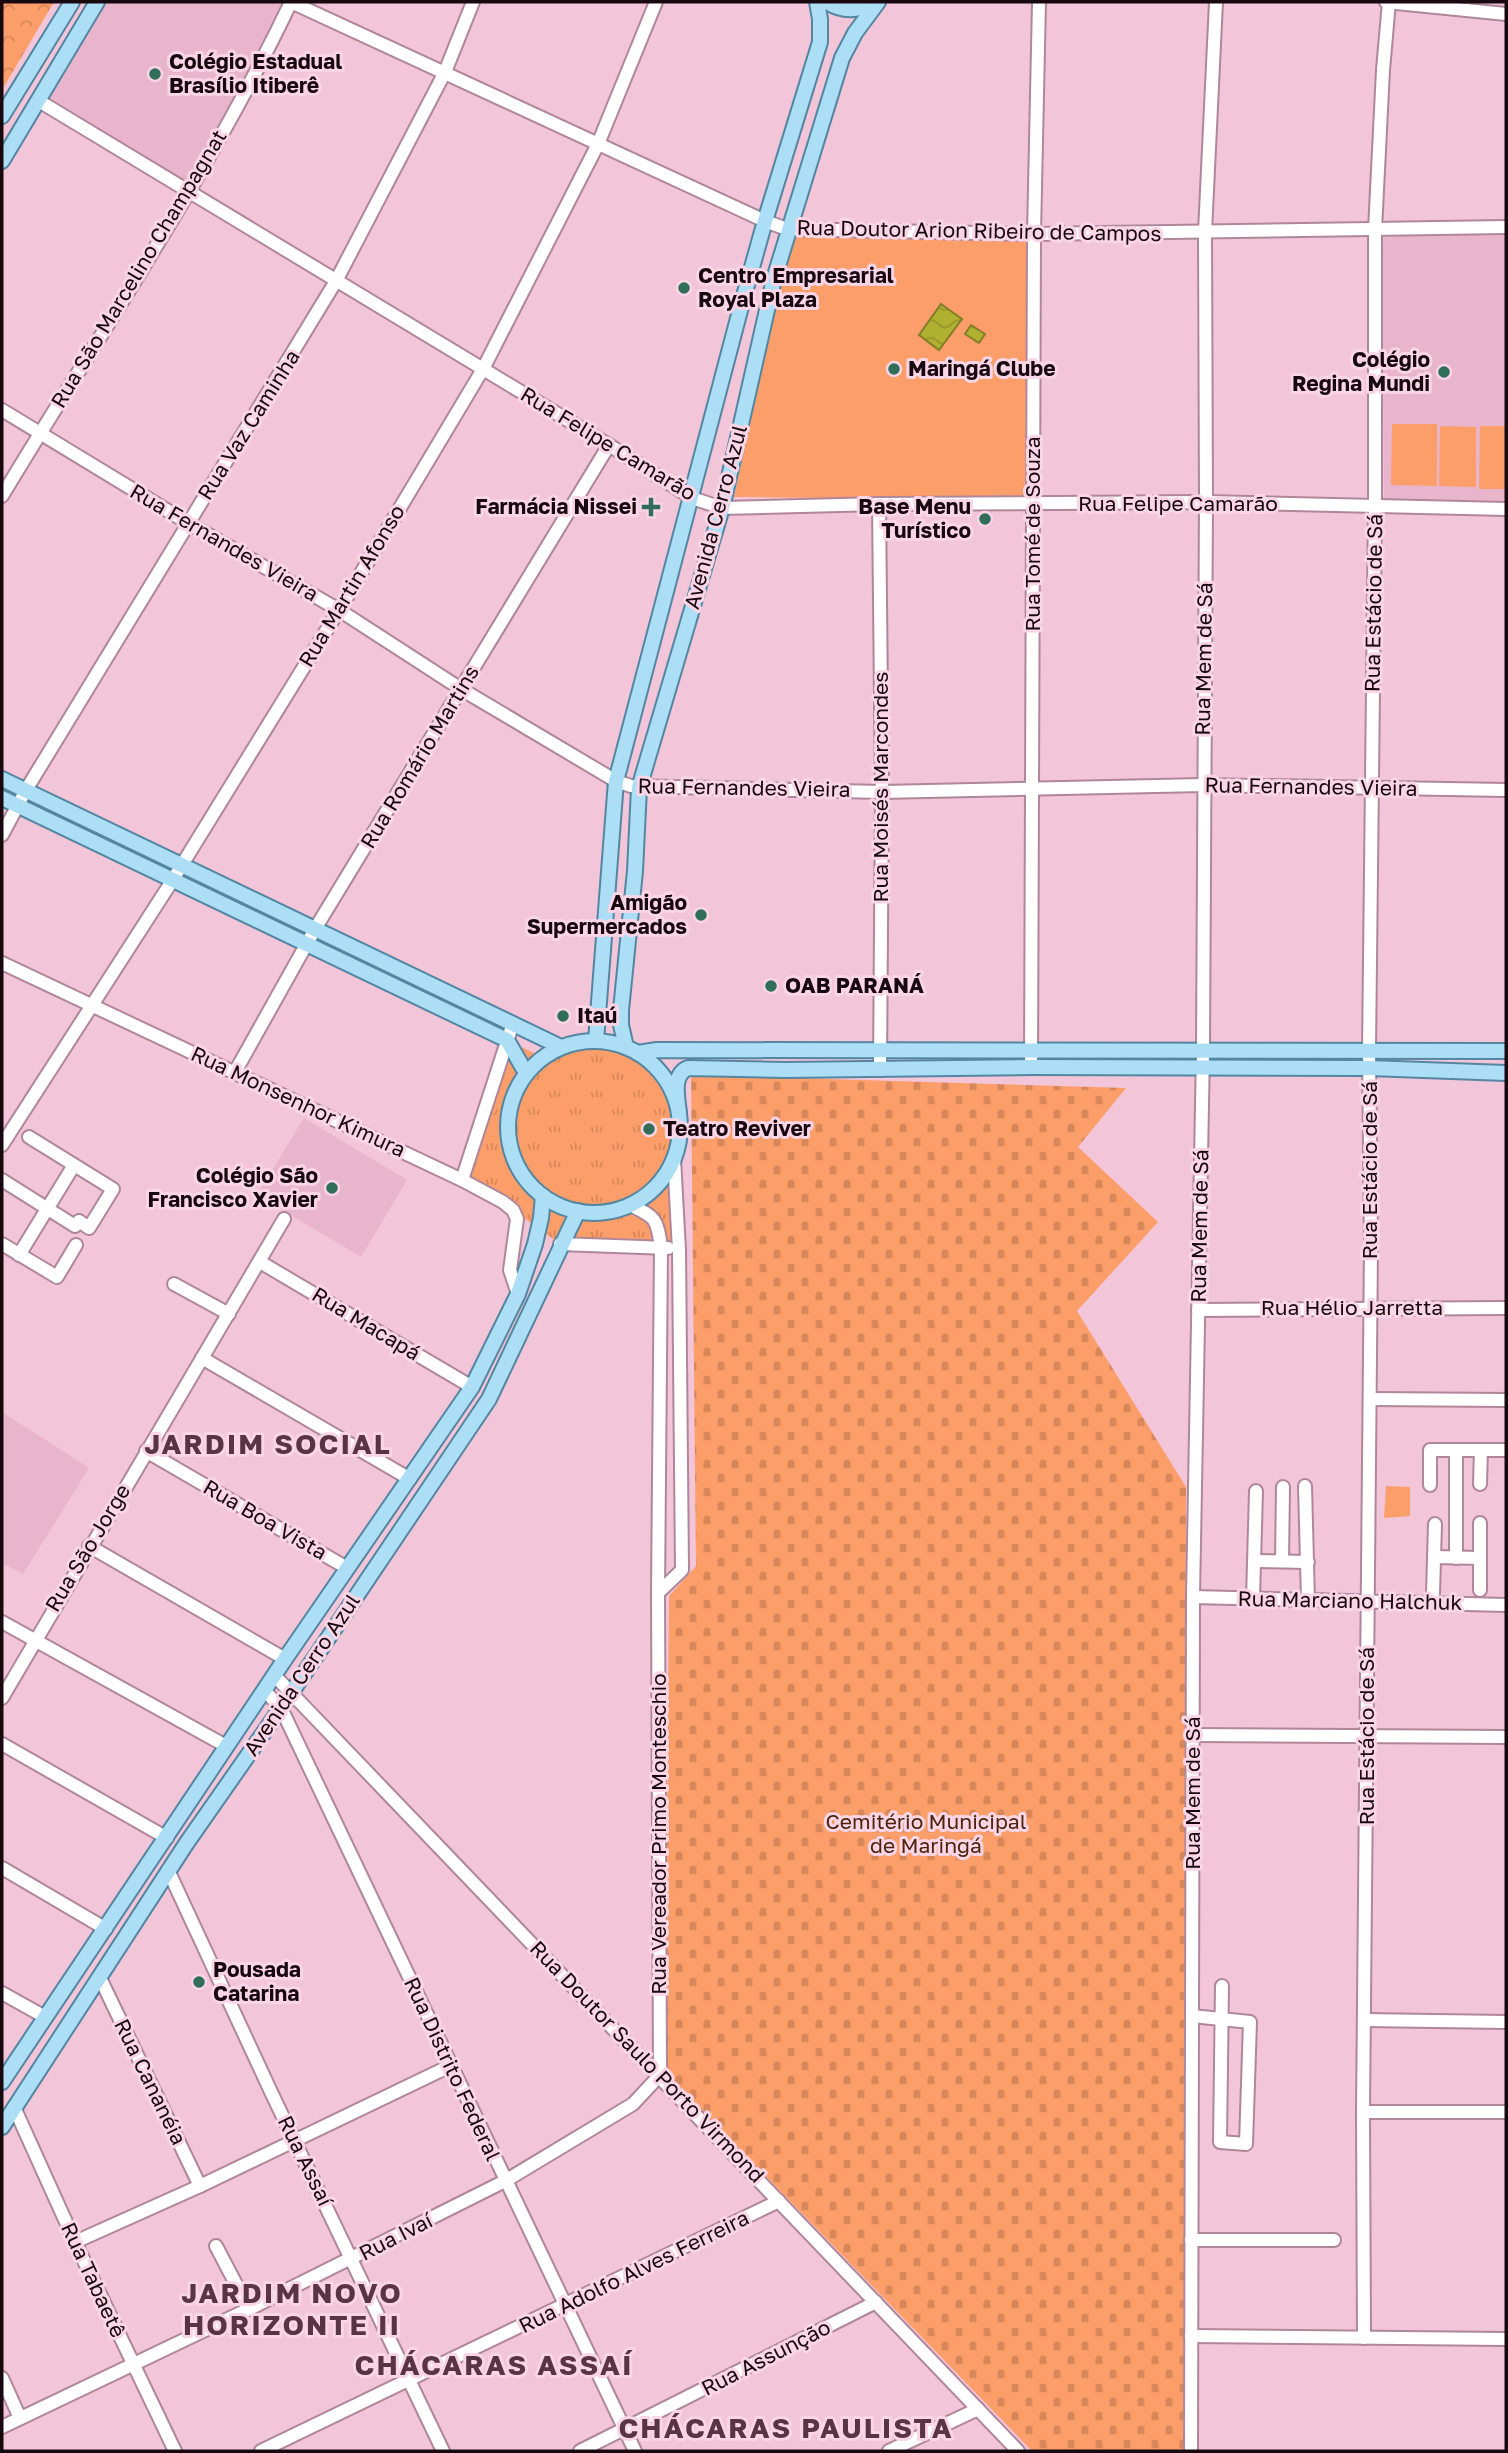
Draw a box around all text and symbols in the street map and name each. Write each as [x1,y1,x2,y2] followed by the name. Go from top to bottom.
[169,48,342,98] place label: Colégio Estadual Brasílio Itiberê
[147,66,163,82] marker: Colégio Estadual Brasílio Itiberê
[45,125,232,412] street label: Rua São Marcelino Champagnat
[796,214,1162,246] street label: Rua Doutor Arion Ribeiro de Campos
[698,262,894,312] place label: Centro Empresarial Royal Plaza
[676,280,692,296] marker: Centro Empresarial Royal Plaza
[191,344,305,504] street label: Rua Vaz Caminha
[1292,346,1430,396] place label: Colégio Regina Mundi
[908,355,1056,381] place label: Maringá Clube
[886,361,902,377] marker: Maringá Clube
[1436,364,1452,380] marker: Colégio Regina Mundi
[516,381,701,506] street label: Rua Felipe Camarão
[678,422,752,612] street label: Avenida Cerro Azul
[1019,436,1045,632] street label: Rua Tomé de Souza
[126,478,323,607] street label: Rua Fernandes Vieira
[1078,490,1278,516] street label: Rua Felipe Camarão
[475,493,637,519] place label: Farmácia Nissei
[858,493,971,543] place label: Base Menu Turístico
[643,499,659,515] marker: Farmácia Nissei
[292,500,410,671] street label: Rua Martin Afonso
[977,511,993,527] marker: Base Menu Turístico
[1358,514,1388,692] street label: Rua Estácio de Sá
[1189,582,1217,736] street label: Rua Mem de Sá
[354,660,484,853] street label: Rua Romário Martins
[867,672,893,902] street label: Rua Moisés Marcondes
[1204,771,1418,801] street label: Rua Fernandes Vieira
[637,772,851,802] street label: Rua Fernandes Vieira
[527,889,687,939] place label: Amigão Supermercados
[693,907,709,923] marker: Amigão Supermercados
[785,972,924,998] place label: OAB PARANÁ
[763,978,779,994] marker: OAB PARANÁ
[577,1002,617,1028] place label: Itaú
[555,1008,571,1024] marker: Itaú
[187,1040,410,1162] street label: Rua Monsenhor Kimura
[1356,1081,1382,1259] street label: Rua Estácio de Sá
[663,1115,811,1141] place label: Teatro Reviver
[641,1121,657,1137] marker: Teatro Reviver
[1185,1149,1213,1303] street label: Rua Mem de Sá
[148,1162,318,1212] place label: Colégio São Francisco Xavier
[324,1180,340,1196] marker: Colégio São Francisco Xavier
[308,1281,425,1366] street label: Rua Macapá
[1261,1294,1443,1320] street label: Rua Hélio Jarretta
[144,1427,392,1460] district label: JARDIM SOCIAL
[199,1473,332,1565] street label: Rua Boa Vista
[39,1479,135,1616] street label: Rua São Jorge
[1238,1585,1463,1615] street label: Rua Marciano Halchuk
[237,1588,365,1760] street label: Avenida Cerro Azul
[1353,1647,1379,1825] street label: Rua Estácio de Sá
[645,1673,671,1995] street label: Rua Vereador Primo Monteschio
[1179,1716,1205,1870] street label: Rua Mem de Sá
[826,1808,1026,1858] park label: Cemitério Municipal de Maringá
[525,1935,770,2188] street label: Rua Doutor Saulo Porto Virmond
[213,1956,301,2006] place label: Pousada Catarina
[399,1973,507,2165] street label: Rua Distrito Federal
[191,1974,207,1990] marker: Pousada Catarina
[109,2014,193,2149] street label: Rua Cananéia
[273,2111,340,2211] street label: Rua Assaí
[514,2204,753,2338] street label: Rua Adolfo Alves Ferreira
[354,2206,438,2266] street label: Rua Ivaí
[56,2218,132,2341] street label: Rua Tabaetê
[181,2276,403,2341] district label: JARDIM NOVO HORIZONTE II
[697,2313,834,2401] street label: Rua Assunção
[355,2348,633,2381] district label: CHÁCARAS ASSAÍ
[618,2411,954,2444] district label: CHÁCARAS PAULISTA

